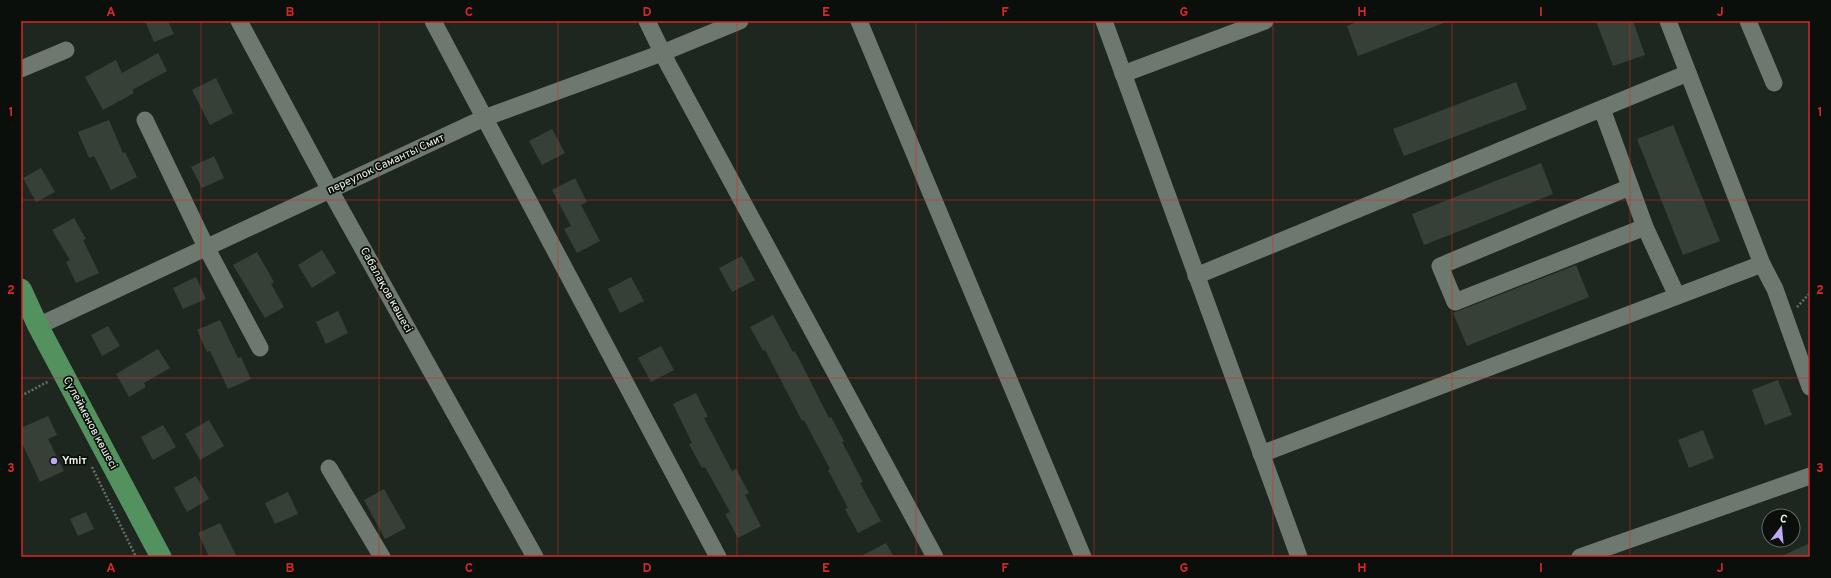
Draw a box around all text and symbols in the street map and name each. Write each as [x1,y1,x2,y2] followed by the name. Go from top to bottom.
[106,5,116,21] text: A
[286,5,295,21] text: B
[465,5,473,21] text: C
[642,5,652,21] text: D
[822,5,830,21] text: E
[1001,5,1009,21] text: F
[1180,5,1189,21] text: G
[1357,5,1367,21] text: H
[1539,5,1543,21] text: I
[1716,5,1724,21] text: J
[8,105,14,121] text: 1
[1817,105,1823,121] text: 1
[325,131,447,197] street label: переулок Саманты Смит
[357,245,415,335] street label: Сабалақов көшесі
[7,283,15,299] text: 2
[1816,283,1824,299] text: 2
[60,374,120,472] street label: Сүлейменов көшесі
[62,454,87,468] place label: Ymiт
[49,456,59,466] marker: Ymiт
[7,461,15,477] text: 3
[1816,461,1824,477] text: 3
[1761,508,1801,548] north arrow
[1778,512,1789,527] text: С
[106,561,116,577] text: A
[286,561,295,577] text: B
[465,561,473,577] text: C
[642,561,652,577] text: D
[822,561,830,577] text: E
[1001,561,1009,577] text: F
[1180,561,1189,577] text: G
[1357,561,1367,577] text: H
[1539,561,1543,577] text: I
[1716,561,1724,577] text: J

